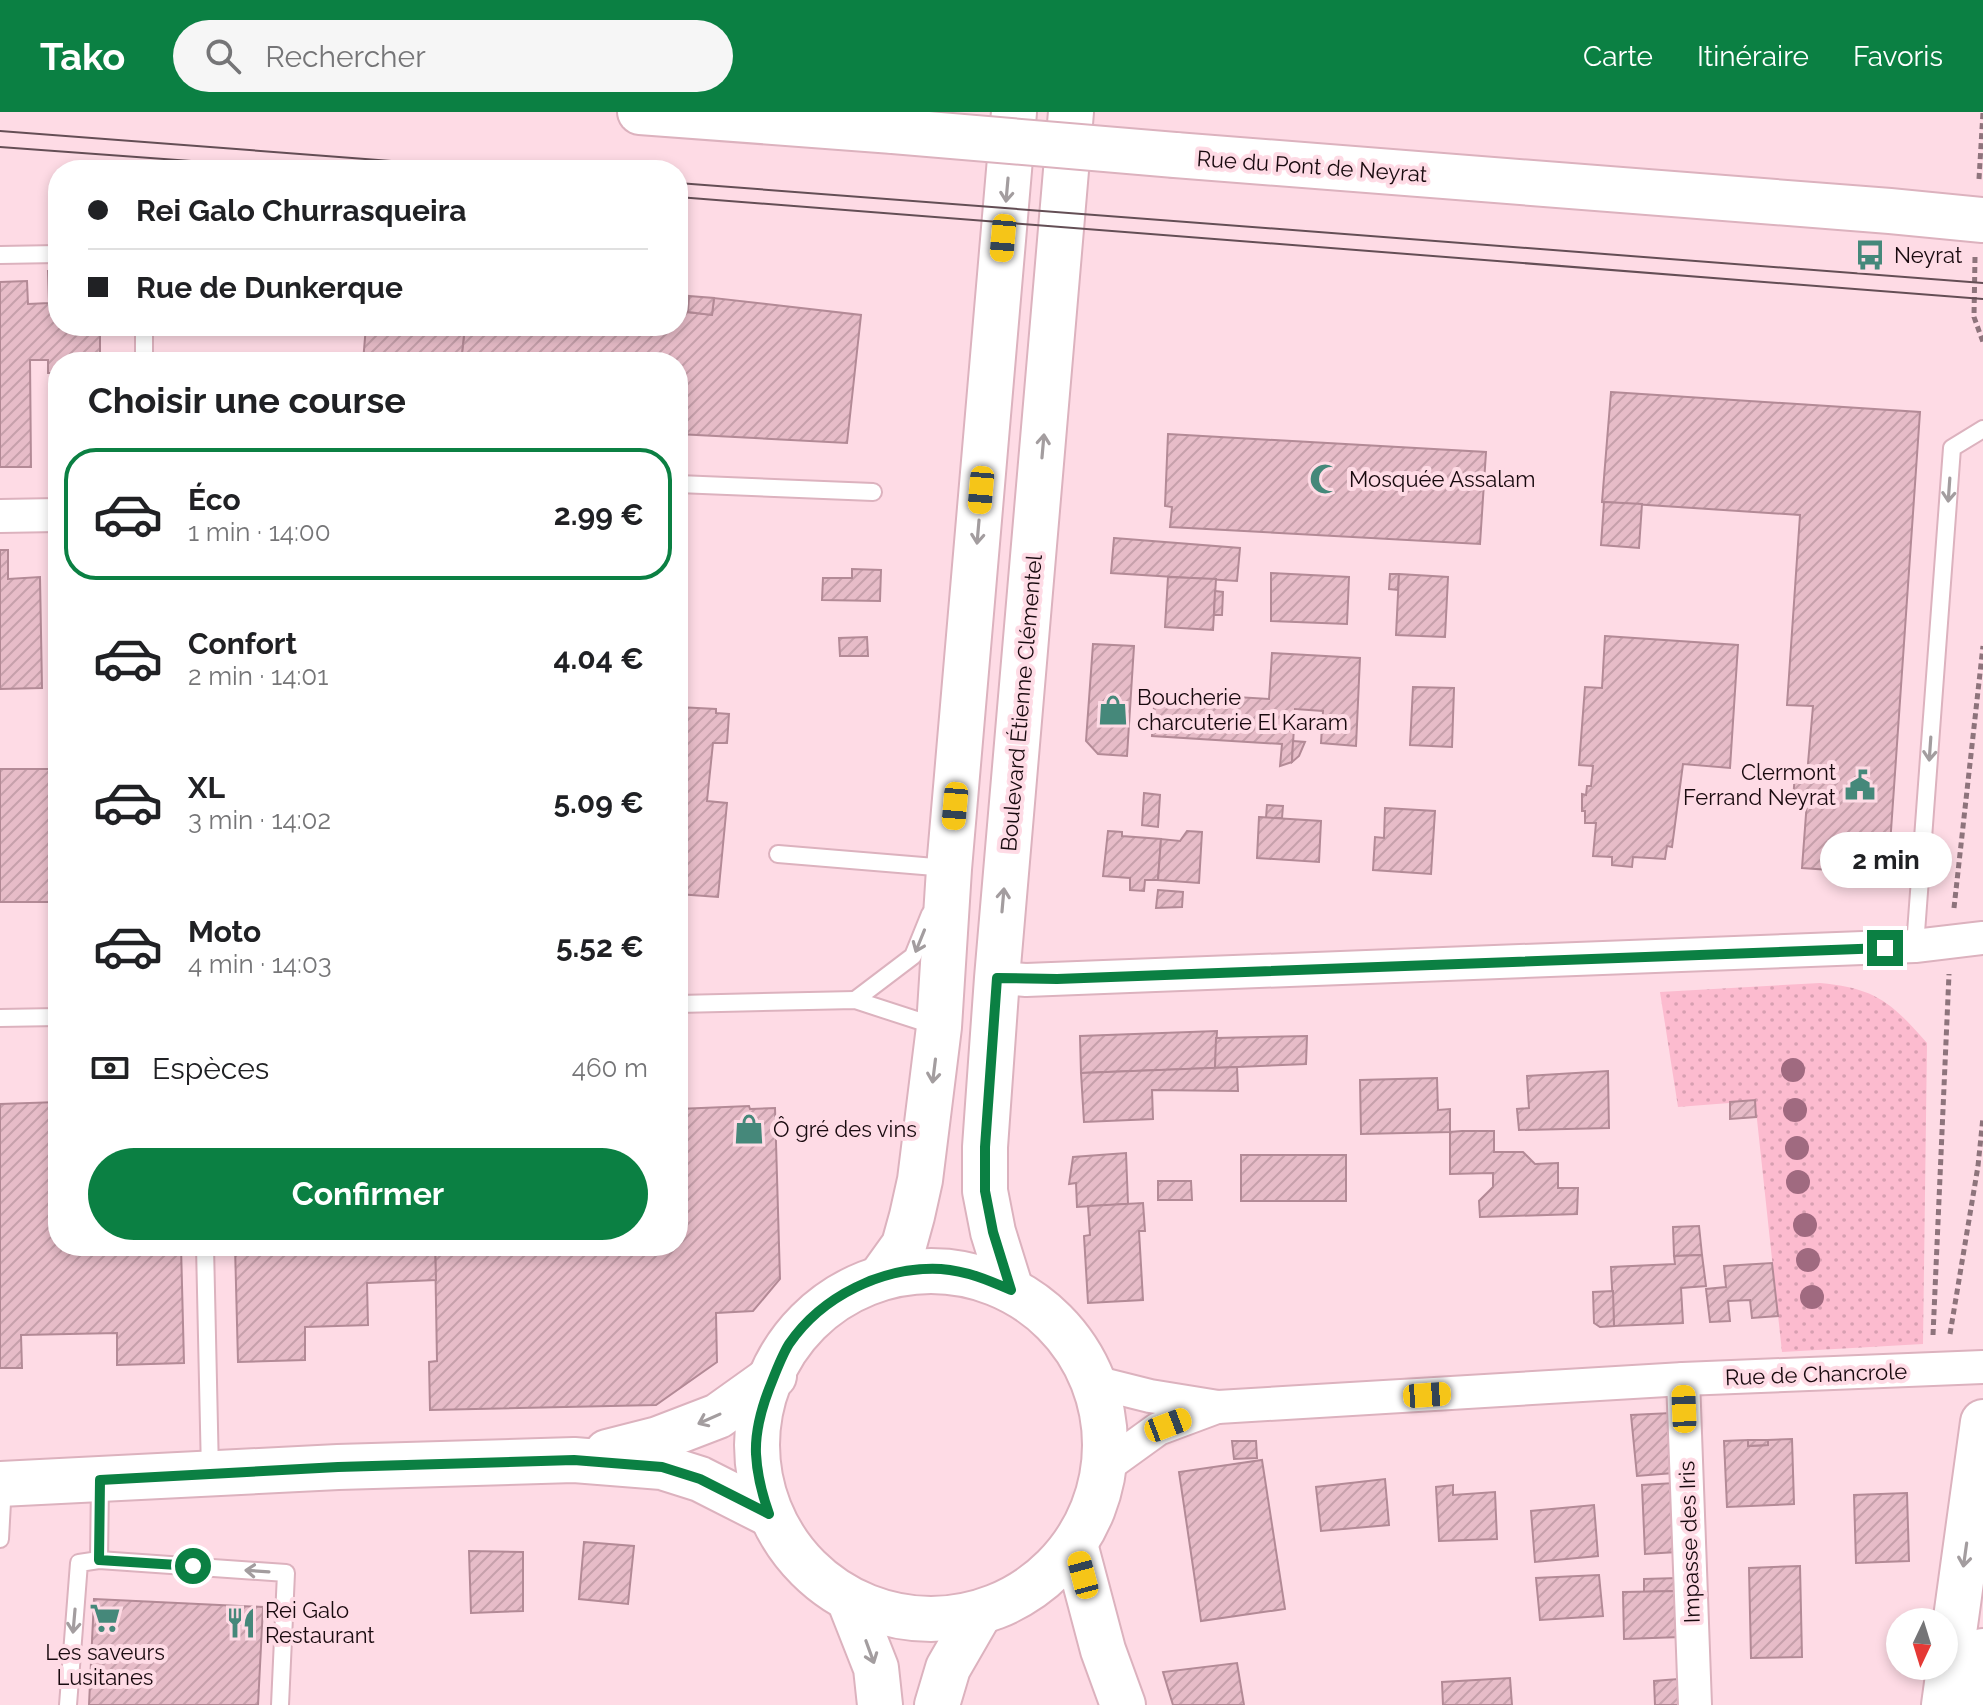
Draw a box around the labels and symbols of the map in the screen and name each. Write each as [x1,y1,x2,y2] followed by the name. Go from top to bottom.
[1196,145,1429,187] street label: Rue du Pont de Neyrat
[999,176,1014,203] one-way arrow
[989,213,1017,263] car
[1853,238,1887,272] bus stop icon: Neyrat
[1894,242,1963,268] place label: Neyrat
[1036,433,1051,460] one-way arrow
[1308,462,1342,496] mosque icon: Mosquée Assalam
[967,465,995,515] car
[1349,466,1535,492] place label: Mosquée Assalam
[1941,476,1956,503] one-way arrow
[970,519,985,545] one-way arrow
[995,553,1047,853] street label: Boulevard Étienne Clémentel
[1137,684,1348,735] place label: Boucherie charcuterie El Karam
[1096,693,1130,727] shop icon: Boucherie charcuterie El Karam
[1922,735,1937,762] one-way arrow
[1683,759,1837,810] place label: Clermont Ferrand Neyrat
[1843,768,1877,802] public building icon: Clermont Ferrand Neyrat
[941,781,969,831] car
[1819,832,1951,888] callout: 2 min
[996,887,1011,914] one-way arrow
[911,928,926,953] one-way arrow
[1867,930,1903,966] route end
[926,1057,941,1083] one-way arrow
[732,1112,766,1146] shop icon: Ô gré des vins
[773,1116,917,1142] place label: Ô gré des vins
[1725,1358,1908,1390] street label: Rue de Chancrole
[1402,1381,1452,1409] car
[1671,1385,1697,1433] car
[1141,1405,1195,1445] car
[698,1412,722,1427] one-way arrow
[1673,1460,1705,1624] street label: Impasse des Iris
[1957,1542,1972,1567] one-way arrow
[175,1548,211,1584] route start
[1065,1549,1101,1601] car
[244,1563,271,1578] one-way arrow
[265,1597,375,1648] place label: Rei Galo Restaurant
[88,1601,122,1635] supermarket icon: Les saveurs Lusitanes
[224,1606,258,1640] restaurant icon: Rei Galo Restaurant
[67,1607,82,1634] one-way arrow
[1886,1608,1958,1680] north arrow
[45,1639,165,1690] place label: Les saveurs Lusitanes
[864,1639,878,1664] one-way arrow

